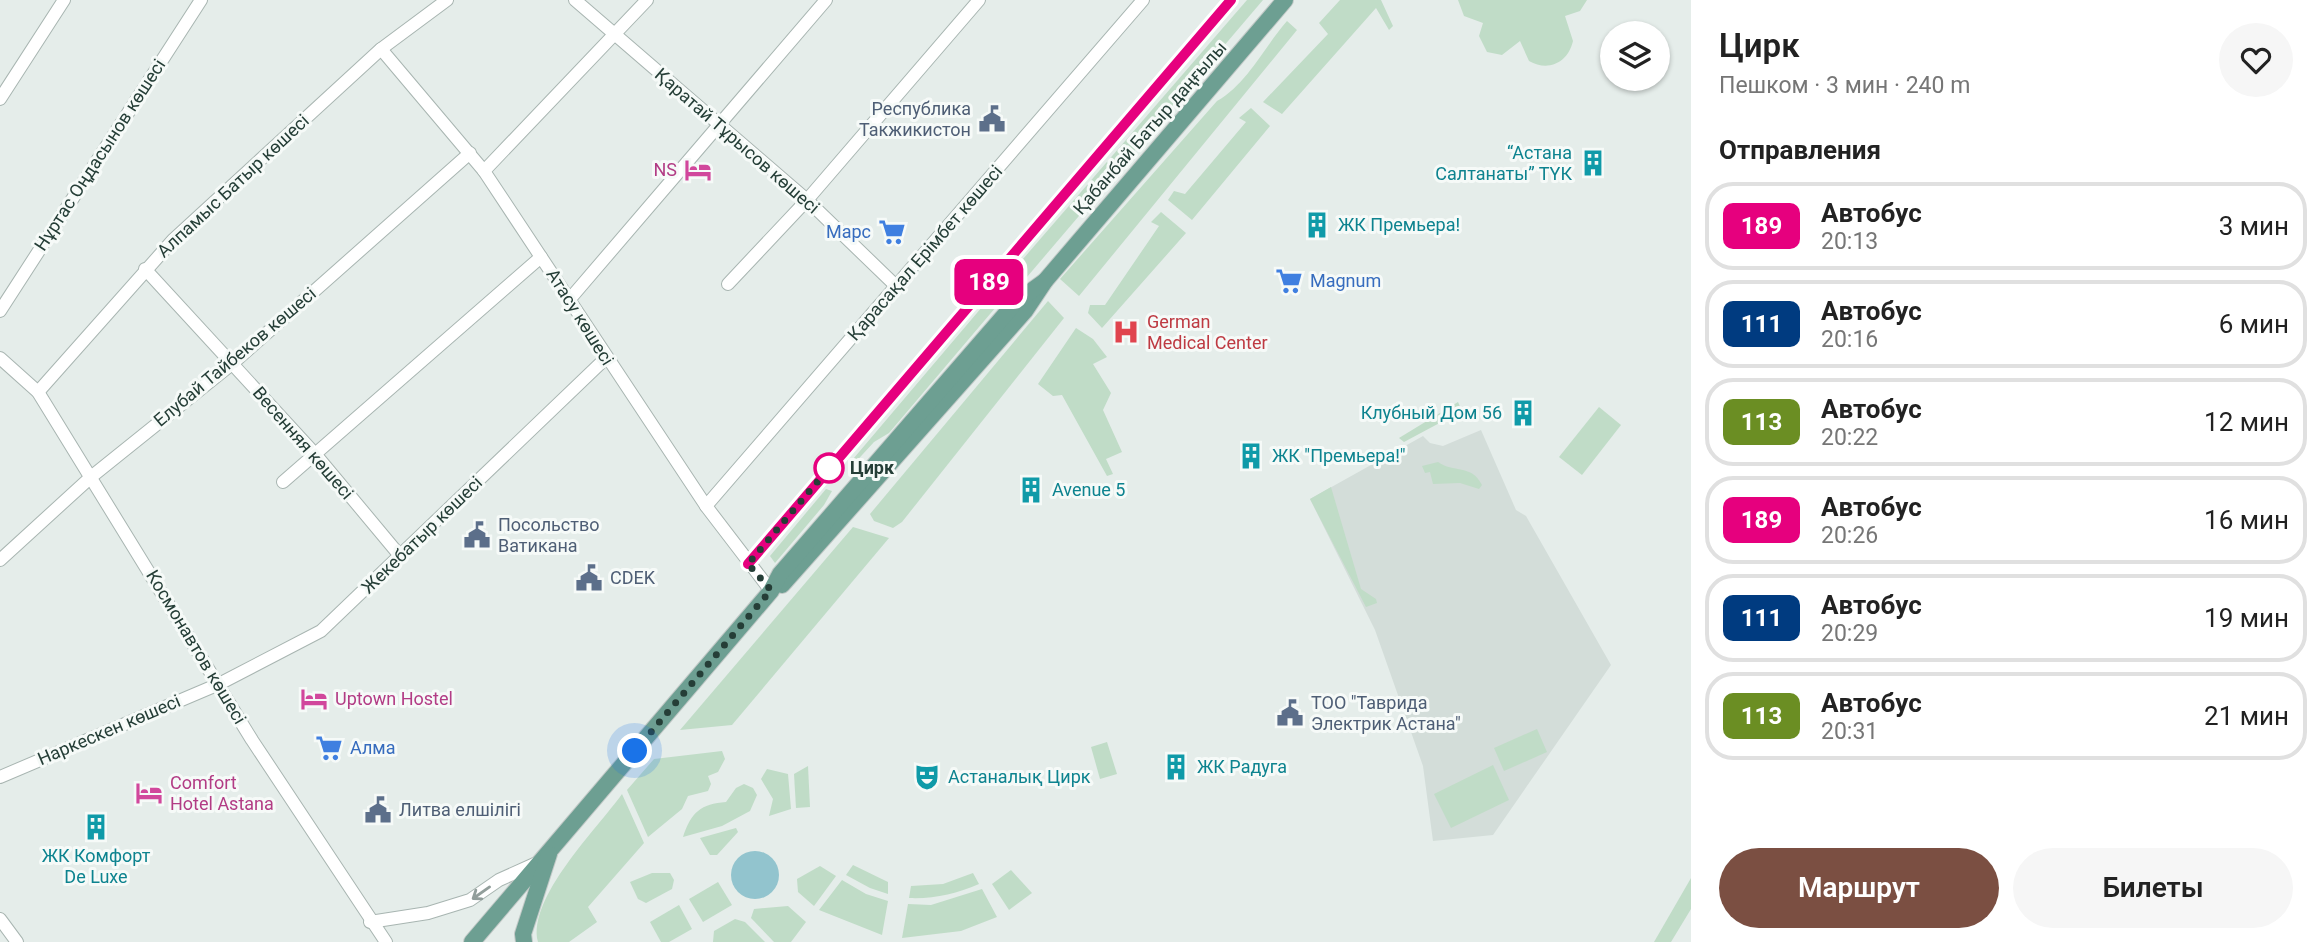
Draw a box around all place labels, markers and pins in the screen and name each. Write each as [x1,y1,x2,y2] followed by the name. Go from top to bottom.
[859,98,971,140] place label: Республика Такжикистон
[977,104,1007,134] public building icon: Республика Такжикистон
[1435,142,1572,184] place label: “Астана Салтанаты” ТҮК
[1578,148,1608,178] building icon: “Астана Салтанаты” ТҮК
[683,155,713,185] hotel icon: NS
[653,159,677,180] place label: NS
[1302,210,1332,240] building icon: ЖК Премьера!
[1338,214,1460,235] place label: ЖК Премьера!
[877,217,907,247] supermarket icon: Марс
[826,221,871,242] place label: Марс
[1274,266,1304,296] supermarket icon: Magnum
[1310,270,1381,291] place label: Magnum
[1147,311,1268,353] place label: German Medical Center
[1111,317,1141,347] hospital icon: German Medical Center
[1508,398,1538,428] building icon: Клубный Дом 56
[1361,402,1502,423] place label: Клубный Дом 56
[1236,441,1266,471] building icon: ЖК "Премьера!"
[1272,445,1406,466] place label: ЖК "Премьера!"
[814,453,844,483] marker: Цирк
[850,457,895,478] place label: Цирк
[1016,475,1046,505] building icon: Avenue 5
[1052,479,1125,500] place label: Avenue 5
[498,514,599,556] place label: Посольство Ватикана
[462,520,492,550] public building icon: Посольство Ватикана
[574,563,604,593] public building icon: CDEK
[610,567,656,588] place label: CDEK
[299,684,329,714] hotel icon: Uptown Hostel
[335,688,453,709] place label: Uptown Hostel
[1311,692,1461,734] place label: ТОО "Таврида Электрик Астана"
[1275,698,1305,728] public building icon: ТОО "Таврида Электрик Астана"
[314,733,344,763] supermarket icon: Алма
[350,737,395,758] place label: Алма
[1161,752,1191,782] building icon: ЖК Радуга
[1197,756,1287,777] place label: ЖК Радуга
[912,762,942,792] theatre icon: Астаналық Цирк
[948,766,1091,787] place label: Астаналық Цирк
[170,772,274,814] place label: Comfort Hotel Astana
[134,778,164,808] hotel icon: Comfort Hotel Astana
[363,795,393,825] public building icon: Литва елшілігі
[399,799,521,820] place label: Литва елшілігі
[81,812,111,842] building icon: ЖК Комфорт De Luxe
[42,845,151,887] place label: ЖК Комфорт De Luxe

